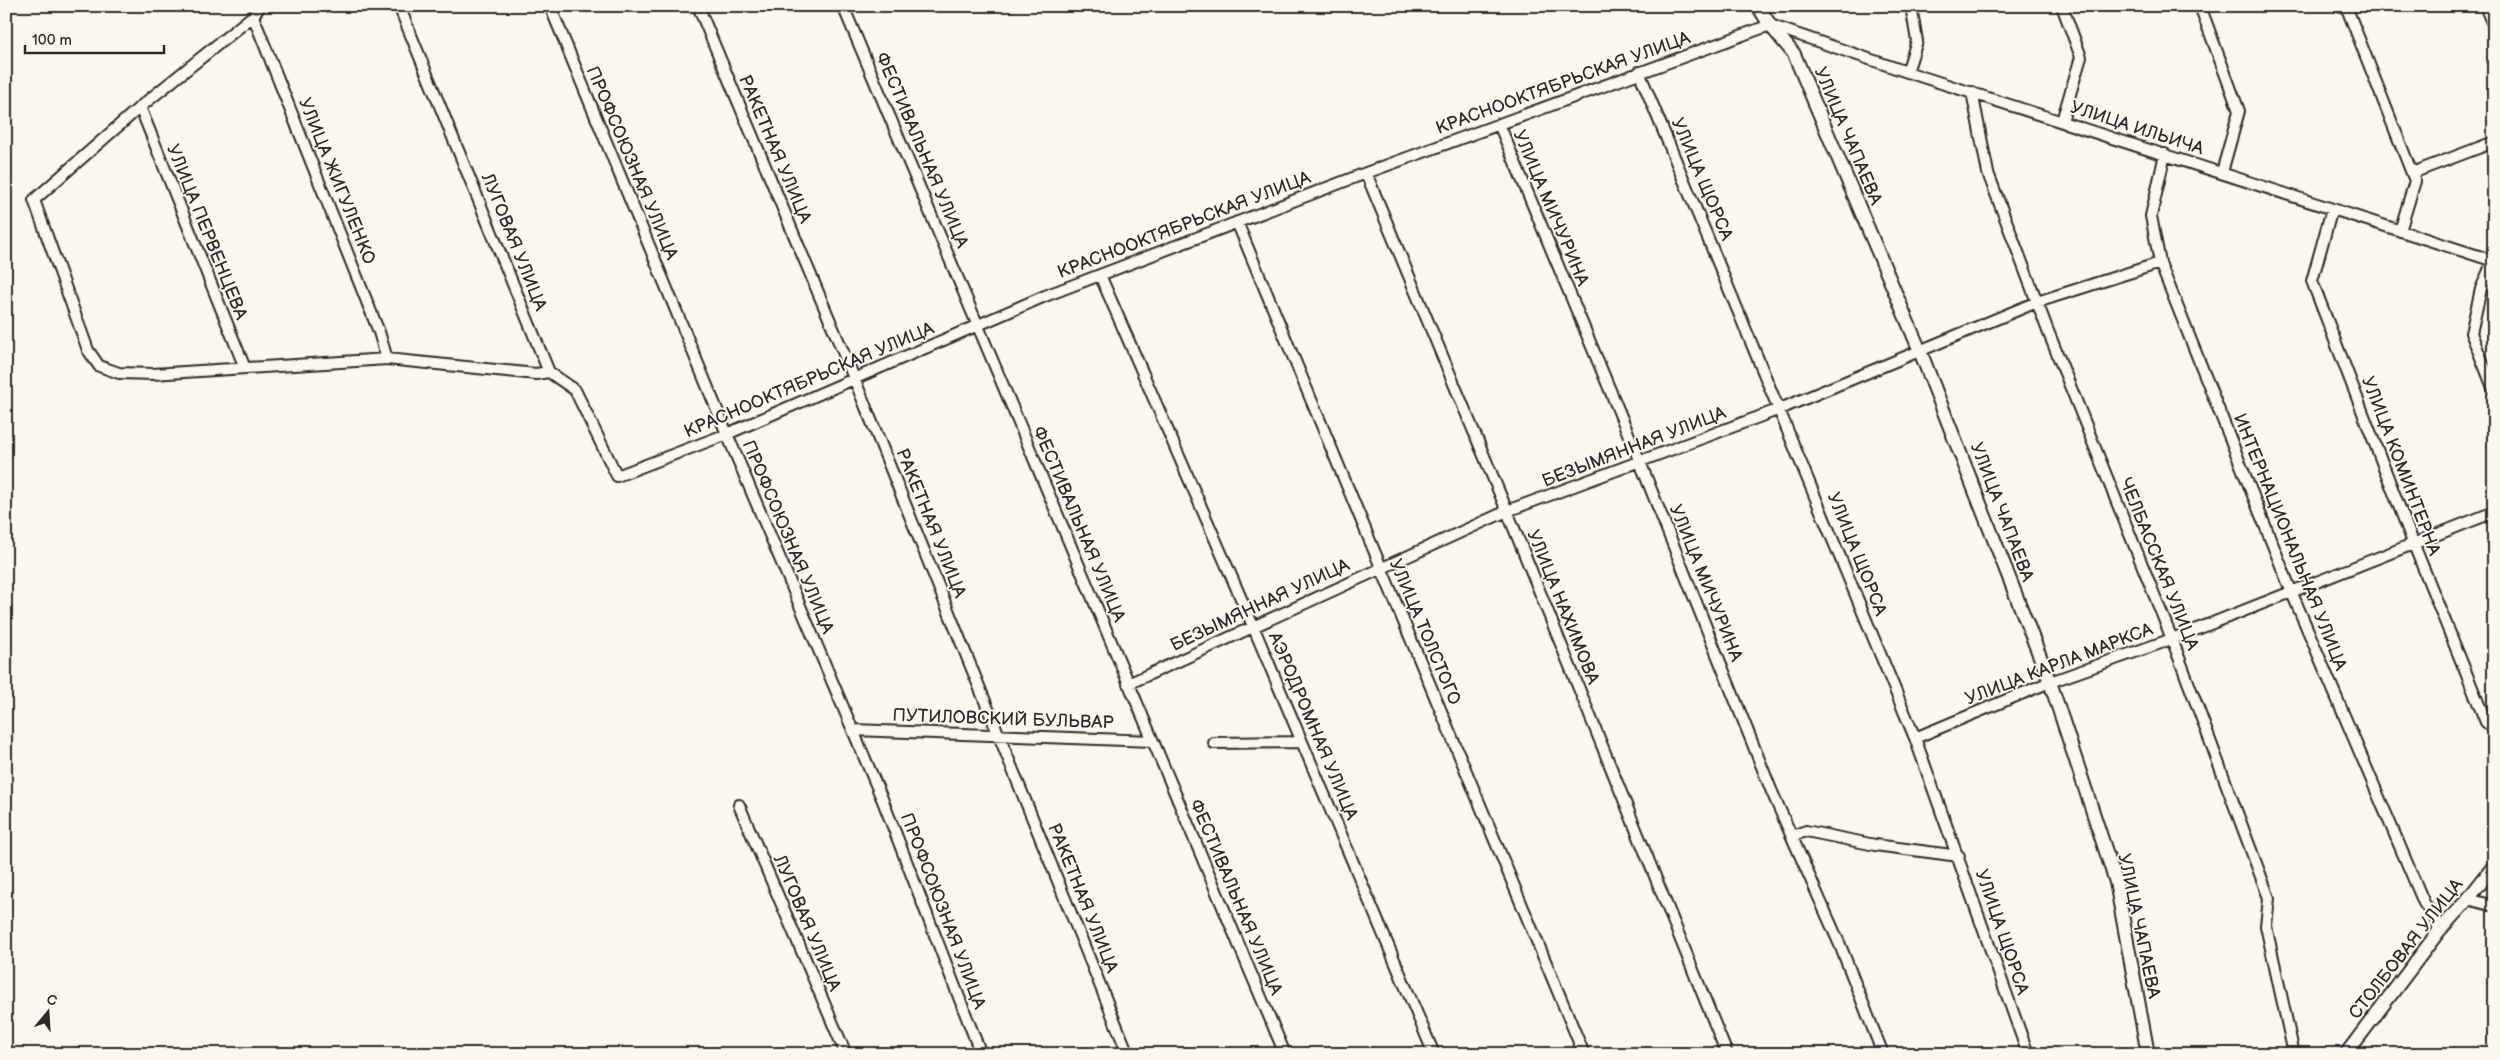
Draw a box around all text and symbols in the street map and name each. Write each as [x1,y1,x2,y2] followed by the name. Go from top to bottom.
[25,22,164,54] scale bar
[1433,27,1693,139] street label: КРАСНООКТЯБРЬСКАЯ УЛИЦА
[32,31,72,50] text: 100 m
[871,49,973,251] street label: ФЕСТИВАЛЬНАЯ УЛИЦА
[582,63,682,263] street label: ПРОФСОЮЗНАЯ УЛИЦА
[1810,64,1886,208] street label: УЛИЦА ЧАПАЕВА
[734,72,816,226] street label: РАКЕТНАЯ УЛИЦА
[294,95,380,267] street label: УЛИЦА ЖИГУЛЕНКО
[2068,97,2206,159] street label: УЛИЦА ИЛЬИЧА
[1667,115,1737,243] street label: УЛИЦА ЩОРСА
[1509,127,1593,289] street label: УЛИЦА МИЧУРИНА
[162,141,252,323] street label: УЛИЦА ПЕРВЕНЦЕВА
[1055,167,1313,283] street label: КРАСНООКТЯБРЬСКАЯ УЛИЦА
[477,169,551,314] street label: ЛУГОВАЯ УЛИЦА
[681,318,937,442] street label: КРАСНООКТЯБРЬСКАЯ УЛИЦА
[2357,374,2445,558] street label: УЛИЦА КОМИНТЕРНА
[1539,402,1729,492] street label: БЕЗЫМЯННАЯ УЛИЦА
[2229,411,2351,674] street label: ИНТЕРНАЦИОНАЛЬНАЯ УЛИЦА
[1028,423,1130,625] street label: ФЕСТИВАЛЬНАЯ УЛИЦА
[738,437,838,637] street label: ПРОФСОЮЗНАЯ УЛИЦА
[1966,439,2038,585] street label: УЛИЦА ЧАПАЕВА
[891,445,971,601] street label: РАКЕТНАЯ УЛИЦА
[2115,475,2203,653] street label: ЧЕЛБАССКАЯ УЛИЦА
[1823,489,1891,619] street label: УЛИЦА ЩОРСА
[1665,502,1747,664] street label: УЛИЦА МИЧУРИНА
[1522,527,1604,687] street label: УЛИЦА НАХИМОВА
[1167,554,1353,656] street label: БЕЗЫМЯННАЯ УЛИЦА
[1385,556,1465,708] street label: УЛИЦА ТОЛСТОГО
[1962,619,2156,709] street label: УЛИЦА КАРЛА МАРКСА
[1263,628,1362,823] street label: АЭРОДРОМНАЯ УЛИЦА
[892,705,1115,733] street label: ПУТИЛОВСКИЙ БУЛЬВАР
[1185,796,1287,998] street label: ФЕСТИВАЛЬНАЯ УЛИЦА
[896,810,990,1012] street label: ПРОФСОЮЗНАЯ УЛИЦА
[1043,820,1123,976] street label: РАКЕТНАЯ УЛИЦА
[768,851,845,994] street label: ЛУГОВАЯ УЛИЦА
[2113,852,2165,1000] street label: УЛИЦА ЧАПАЕВА
[1971,867,2033,997] street label: УЛИЦА ЩОРСА
[2345,875,2467,1023] street label: СТОЛБОВАЯ УЛИЦА
[22,988,72,1038] north arrow
[45,991,59,1010] text: С

